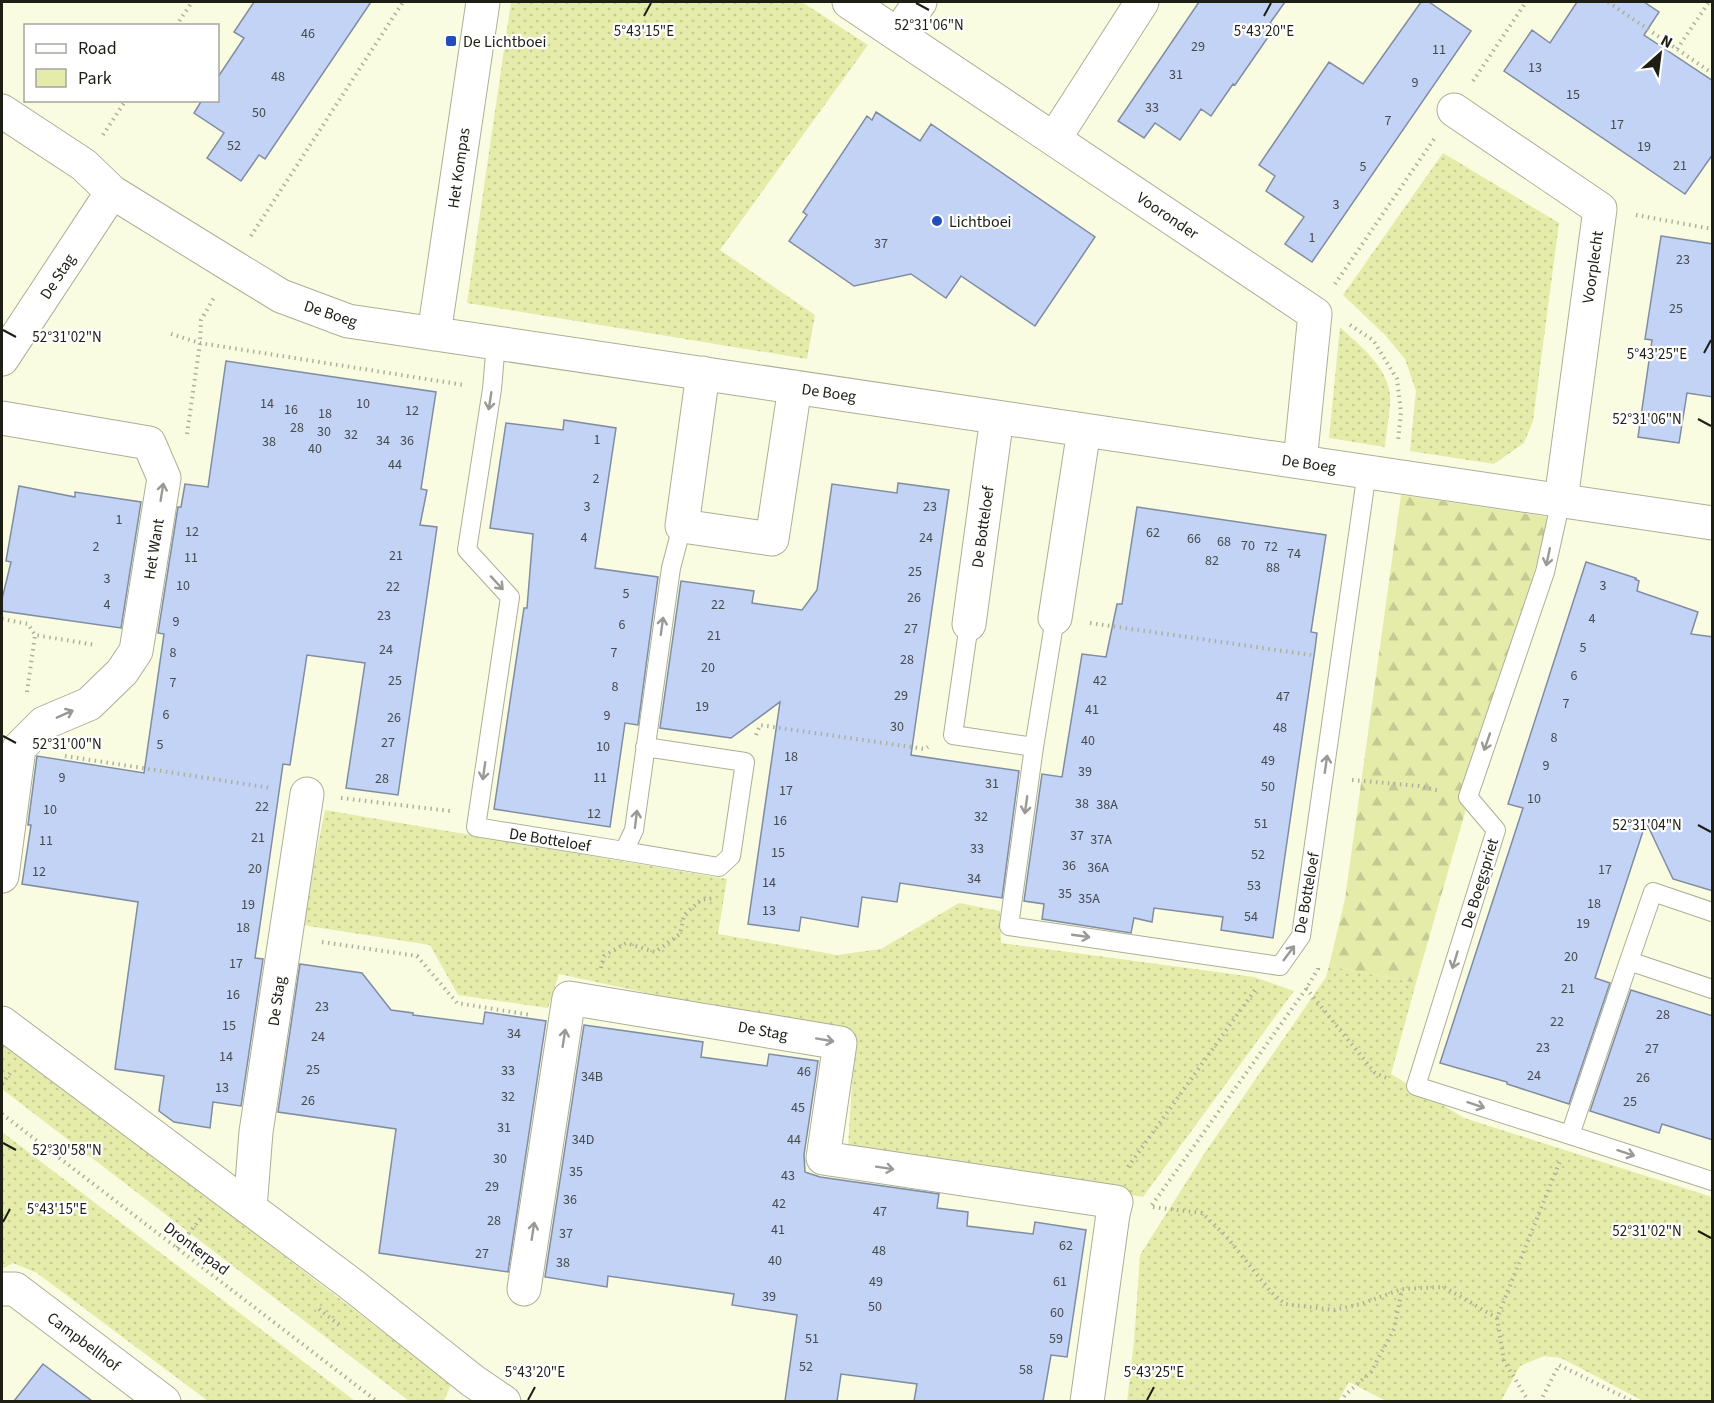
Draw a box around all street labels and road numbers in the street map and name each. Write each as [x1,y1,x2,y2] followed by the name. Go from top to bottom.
[442,126,476,210] street label: Het Kompas
[1132,187,1203,245] street label: Vooronder
[1577,229,1609,305] street label: Voorplecht
[35,249,81,304] street label: De Stag
[301,295,360,333] street label: De Boeg
[800,378,858,408] street label: De Boeg
[1280,449,1338,479] street label: De Boeg
[966,484,1000,569] street label: De Botteloef
[138,517,170,581] street label: Het Want
[507,823,594,857] street label: De Botteloef
[1456,835,1504,931] street label: De Boegspriet
[1289,849,1325,936] street label: De Botteloef
[263,975,291,1028] street label: De Stag
[736,1016,790,1046] street label: De Stag
[159,1217,234,1281] street label: Dronterpad
[42,1307,126,1377] street label: Campbellhof

